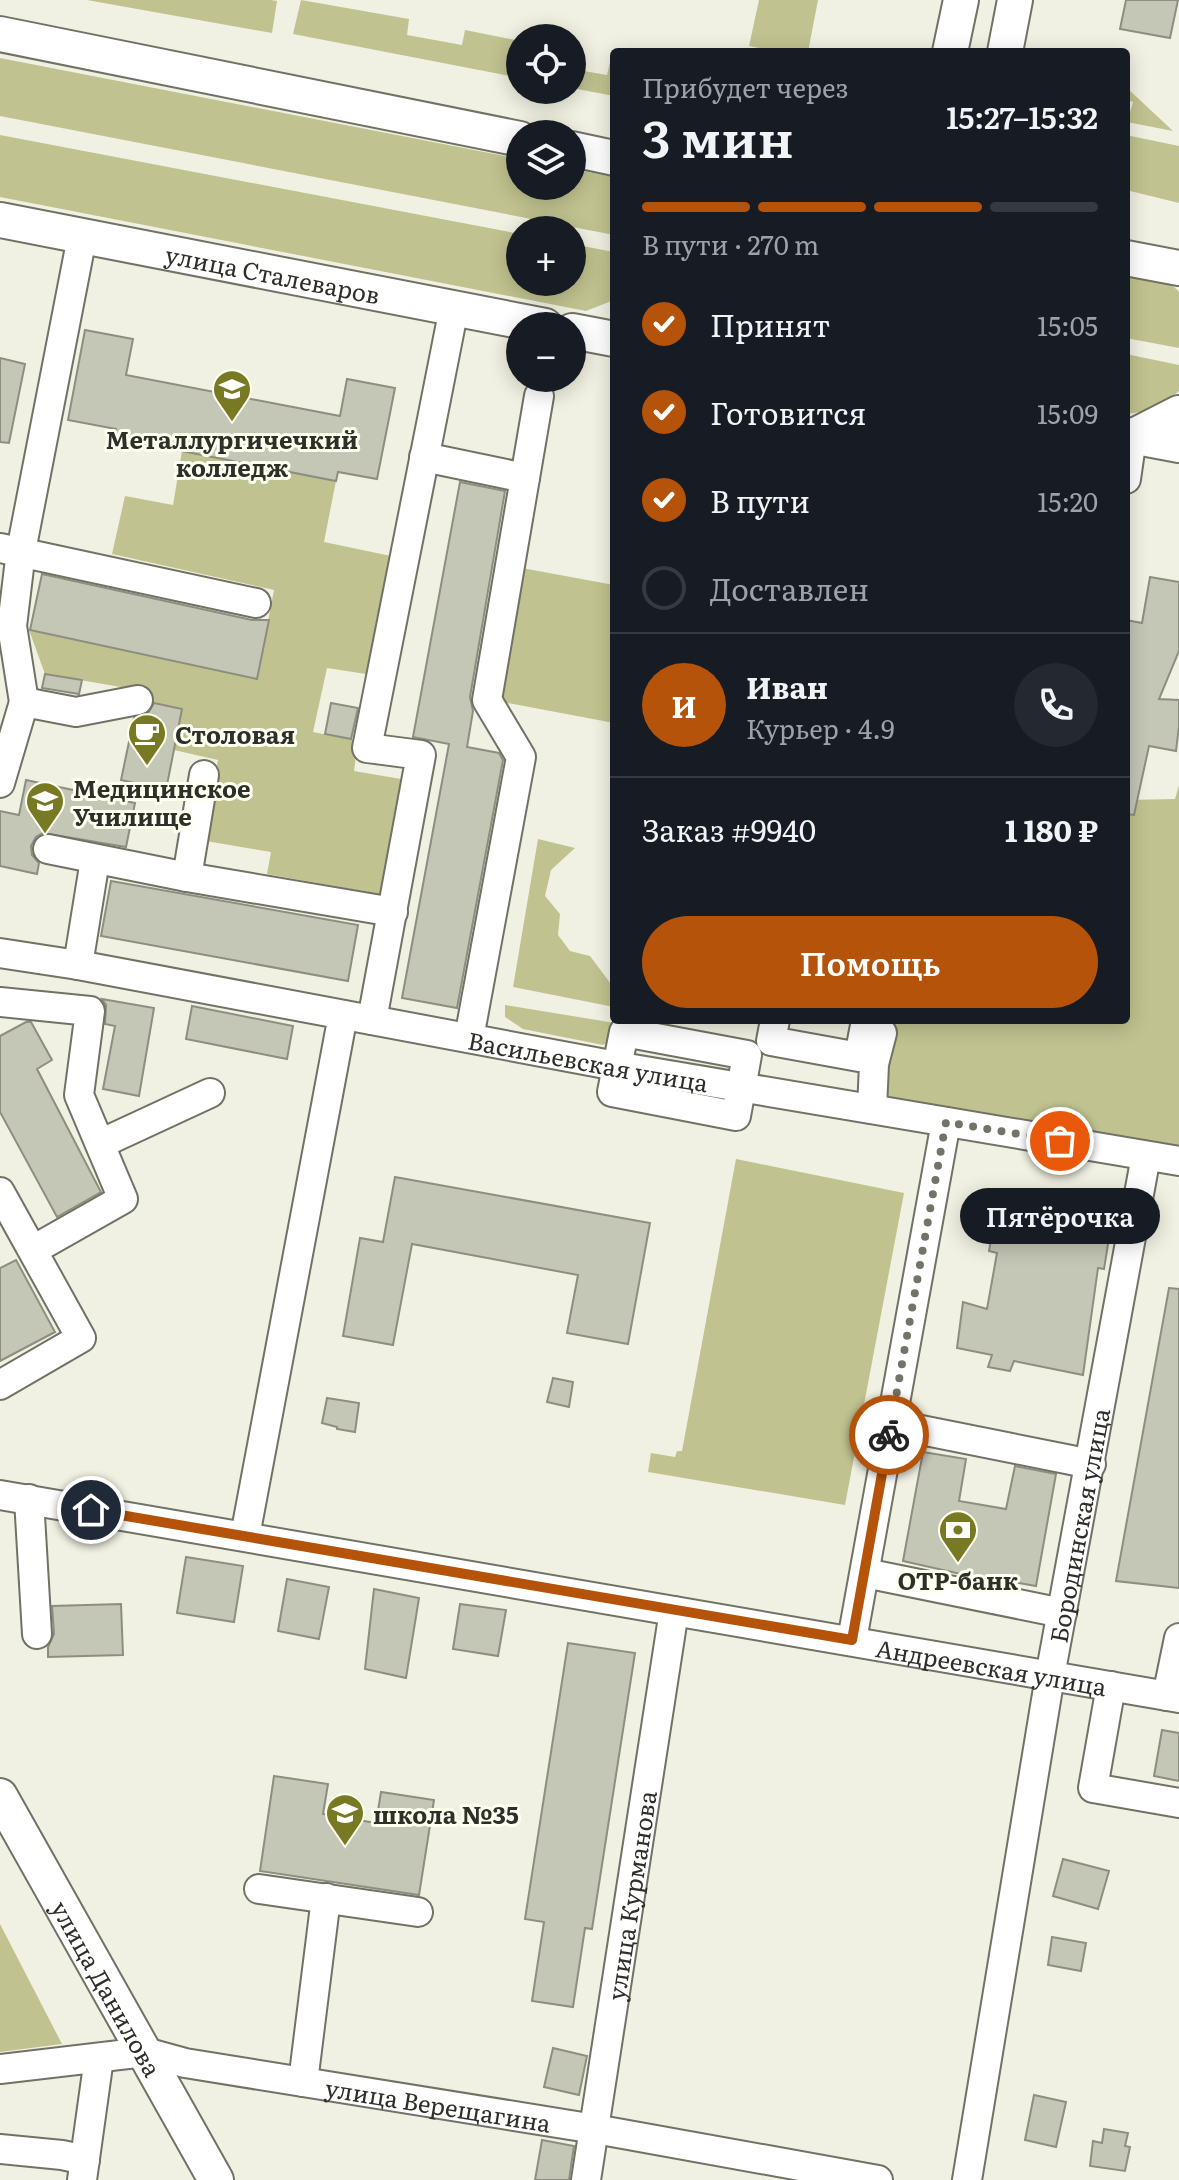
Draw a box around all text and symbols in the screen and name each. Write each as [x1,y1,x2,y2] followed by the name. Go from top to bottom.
[506,24,586,392] map controls
[506,24,586,104] button: locate
[642,67,848,106] text: Прибудет через
[946,94,1098,138] text: 15:27–15:32
[642,97,794,174] text: 3 мин
[506,120,586,200] button: layers
[506,216,586,296] button: +
[642,224,819,263] text: В пути · 270 m
[163,235,383,311] street label: улица Сталеваров
[642,302,686,346] icon: check
[710,302,830,346] text: Принят
[1037,305,1098,344] text: 15:05
[506,312,586,392] button: −
[211,368,253,423] school or university icon: Металлургичечкий колледж
[642,390,686,434] icon: check
[710,390,866,434] text: Готовится
[1037,393,1098,432] text: 15:09
[106,421,358,484] place label: Металлургичечкий колледж
[642,478,686,522] icon: check
[710,478,810,522] text: В пути
[1038,481,1098,520] text: 15:20
[710,566,869,610] text: Доставлен
[1014,663,1098,747] button: phone
[746,664,828,708] text: Иван
[671,683,697,727] text: И
[746,708,895,747] text: Курьер · 4.9
[126,712,168,767] cafe icon: Столовая
[175,716,295,751] place label: Столовая
[73,770,251,833] place label: Медицинское Училище
[24,780,66,835] school or university icon: Медицинское Училище
[642,807,816,851] text: Заказ #9940
[1005,807,1098,851] text: 1 180 ₽
[642,916,1098,1008] button: Помощь
[465,1021,711,1099] street label: Васильевская улица
[1026,1107,1094,1175] pin
[1038,1119,1082,1163] icon: bag
[960,1189,1160,1245] callout: Пятёрочка
[986,1196,1134,1235] text: Пятёрочка
[849,1395,929,1475] courier
[1039,1405,1117,1646] street label: Бородинская улица
[867,1413,911,1457] icon: bike
[57,1476,125,1544] pin
[69,1488,113,1532] icon: home
[937,1509,979,1564] bank icon: OTP-банк
[898,1562,1019,1597] place label: OTP-банк
[873,1629,1110,1703] street label: Андреевская улица
[597,1788,664,2003] street label: улица Курманова
[324,1792,366,1847] school or university icon: школа №35
[373,1796,519,1831] place label: школа №35
[44,1893,171,2082] street label: улица Данилова
[323,2068,554,2139] street label: улица Верещагина

